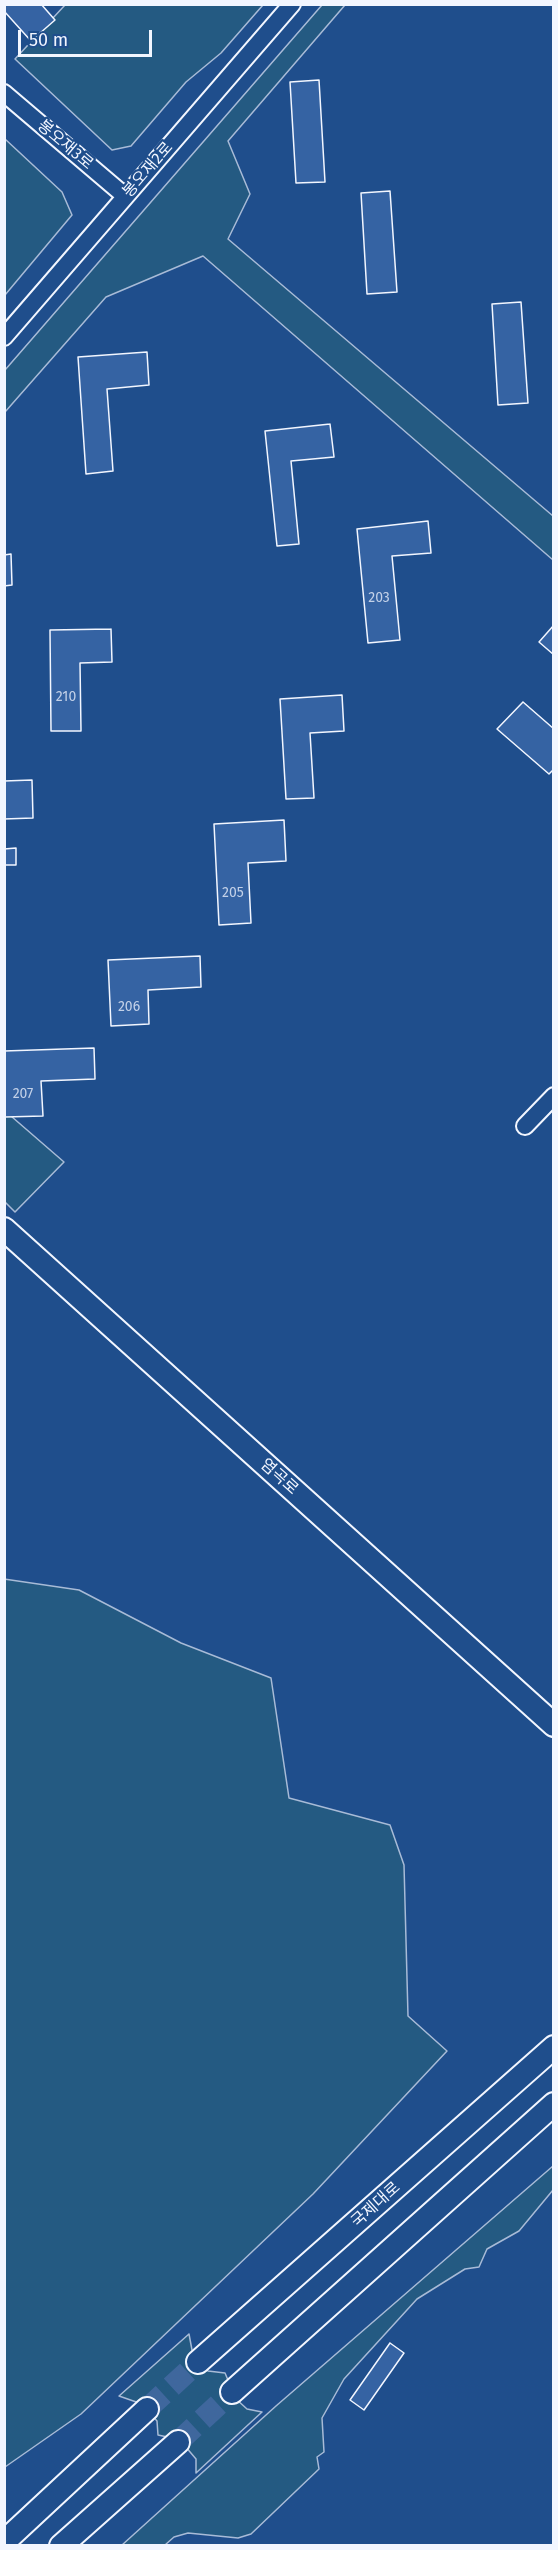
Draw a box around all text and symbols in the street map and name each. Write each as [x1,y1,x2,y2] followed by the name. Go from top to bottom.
[21,18,154,56] scale bar
[29,29,68,51] text: 50 m
[33,116,97,174] street label: 봉오재3로
[119,138,177,202] street label: 봉오재2로
[368,590,390,606] house number: 203
[56,689,76,705] house number: 210
[222,885,244,901] house number: 205
[118,999,140,1015] house number: 206
[13,1086,33,1102] house number: 207
[256,1455,302,1499] street label: 염곡로
[348,2178,404,2232] street label: 국제대로

